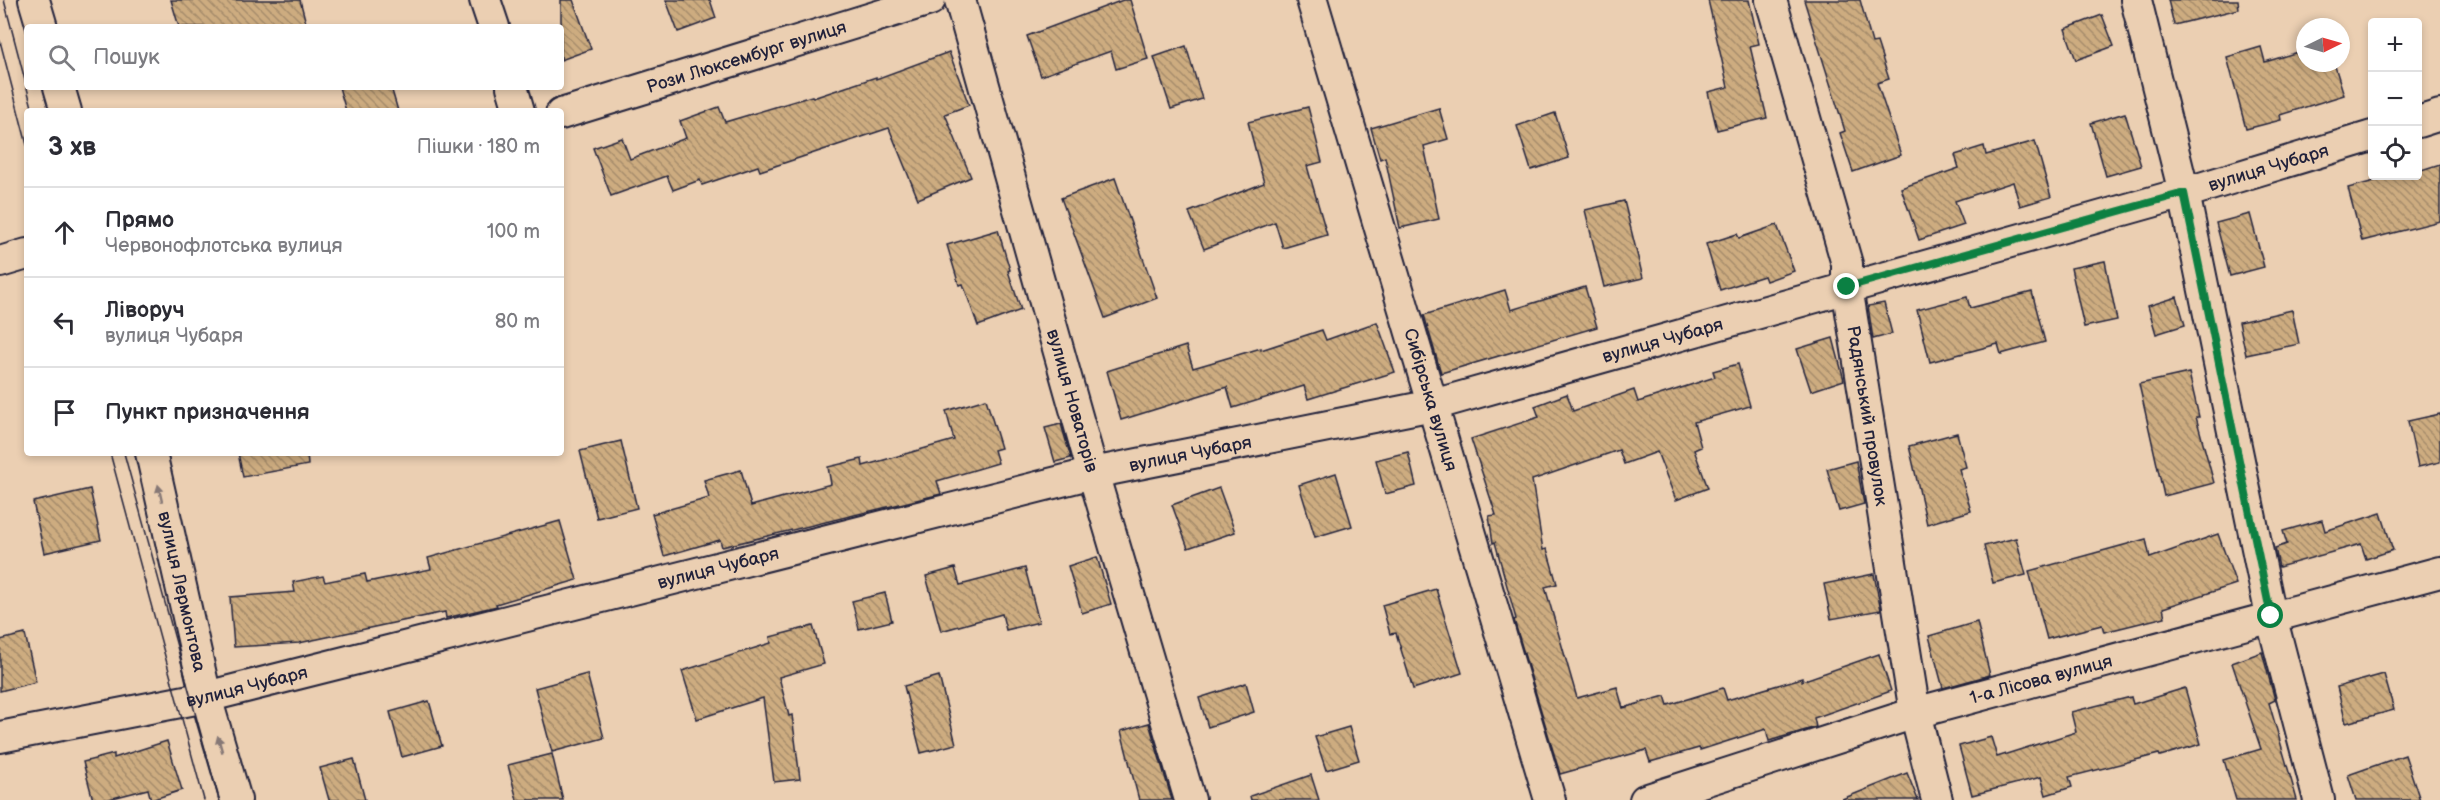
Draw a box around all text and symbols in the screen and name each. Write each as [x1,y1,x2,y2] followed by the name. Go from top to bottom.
[644,16,849,97] street label: Рози Люксембург вулиця
[2296,18,2350,72] north arrow
[2368,18,2422,180] map controls
[2368,18,2422,72] button: +
[24,24,564,90] search box
[45,41,78,74] icon: search
[93,44,160,71] text: Пошук
[2368,72,2422,126] button: −
[2368,126,2422,180] button: locate
[48,132,96,163] text: 3 хв
[417,135,540,159] text: Пішки · 180 m
[2206,139,2331,196] street label: вулиця Чубаря
[105,207,174,234] text: Прямо
[48,216,81,249] icon: ahead
[487,220,540,244] text: 100 m
[105,234,343,258] text: Червонофлотська вулиця
[1833,273,1859,299] route end
[105,297,185,324] text: Ліворуч
[48,306,81,339] icon: left
[495,310,540,334] text: 80 m
[1600,313,1725,367] street label: вулиця Чубаря
[105,324,243,348] text: вулиця Чубаря
[1843,324,1892,508] street label: Радянський провулок
[1400,326,1462,474] street label: Сибірська вулиця
[1042,327,1103,475] street label: вулиця Новаторів
[48,396,81,429] icon: arrive
[105,399,310,426] text: Пункт призначення
[1127,431,1253,476] street label: вулиця Чубаря
[155,483,164,502] one-way arrow
[154,509,211,674] street label: вулиця Лермонтова
[655,542,781,593] street label: вулиця Чубаря
[2257,602,2283,628] route start
[1967,650,2114,708] street label: 1-а Лісова вулиця
[184,661,310,711] street label: вулиця Чубаря
[215,735,224,753] one-way arrow

